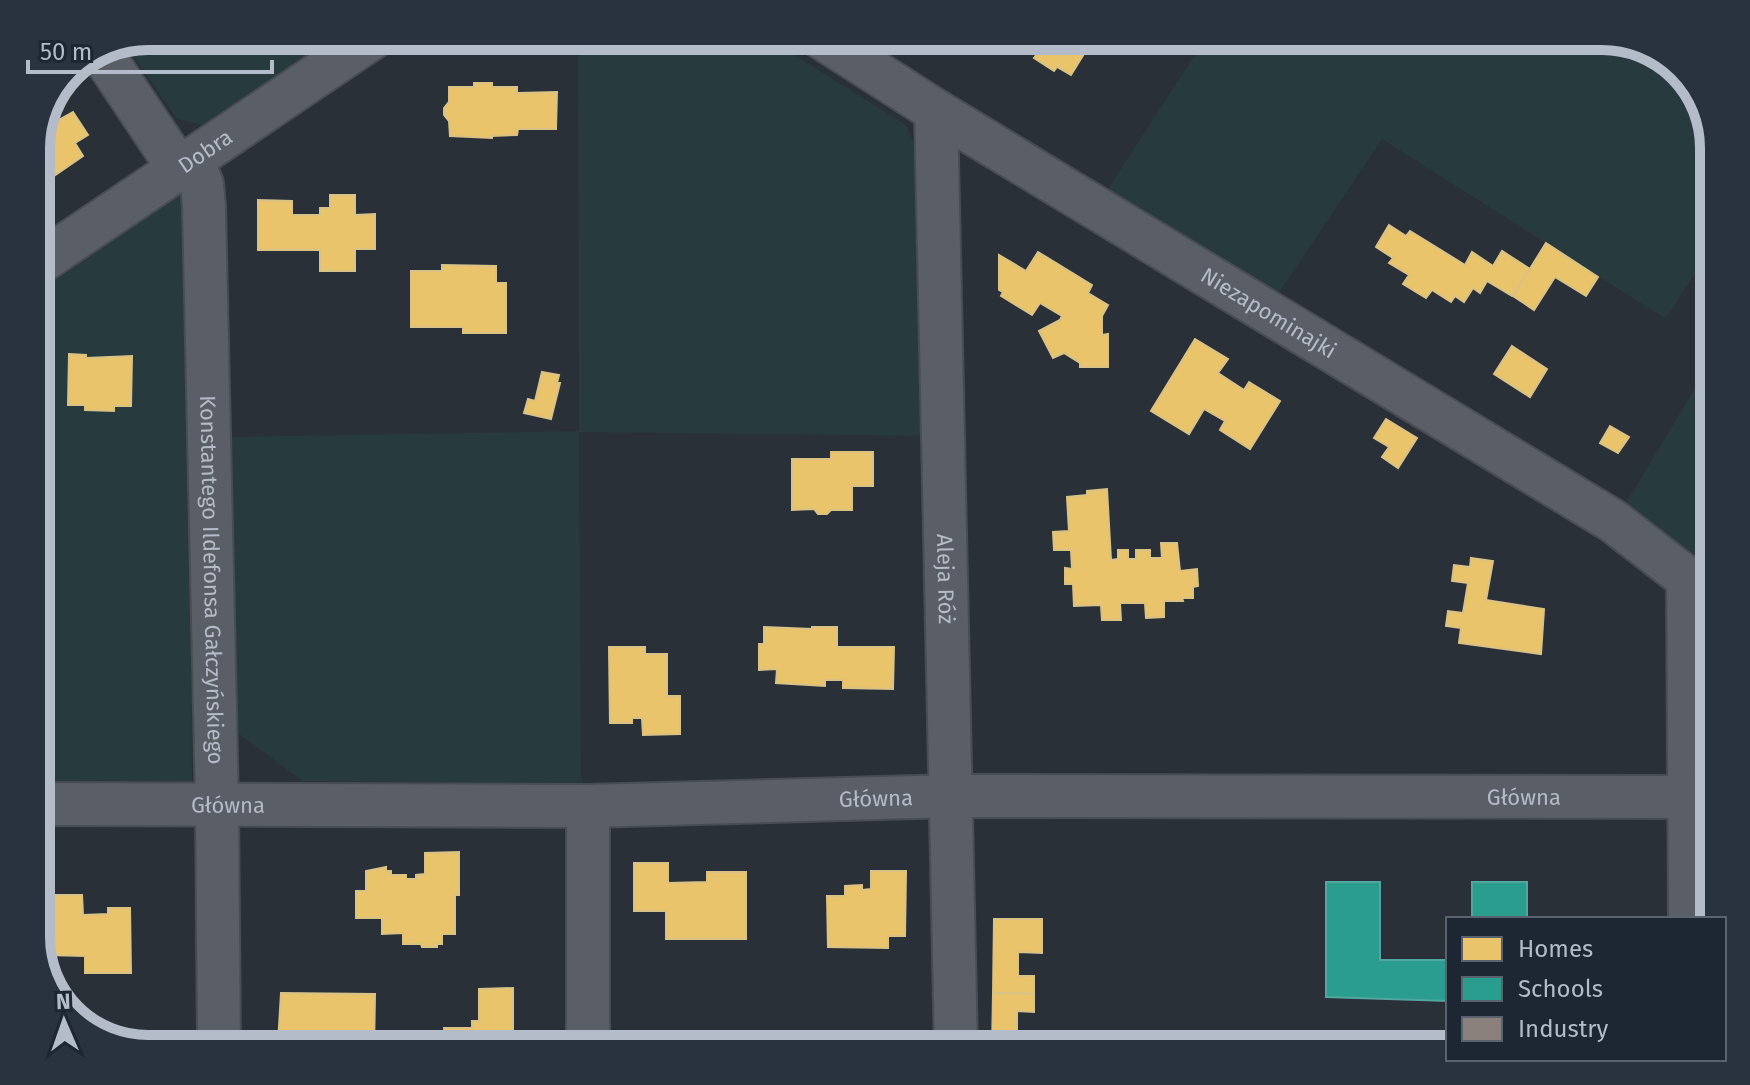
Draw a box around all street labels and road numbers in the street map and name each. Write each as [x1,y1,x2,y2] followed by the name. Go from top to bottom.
[173,123,237,179] street label: Dobra
[1196,261,1341,364] street label: Niezapominajki
[195,395,230,765] street label: Konstantego Ildefonsa Gałczyńskiego
[932,533,960,624] street label: Aleja Róż
[1487,783,1561,810] street label: Główna
[839,784,913,813] street label: Główna
[191,791,265,818] street label: Główna

